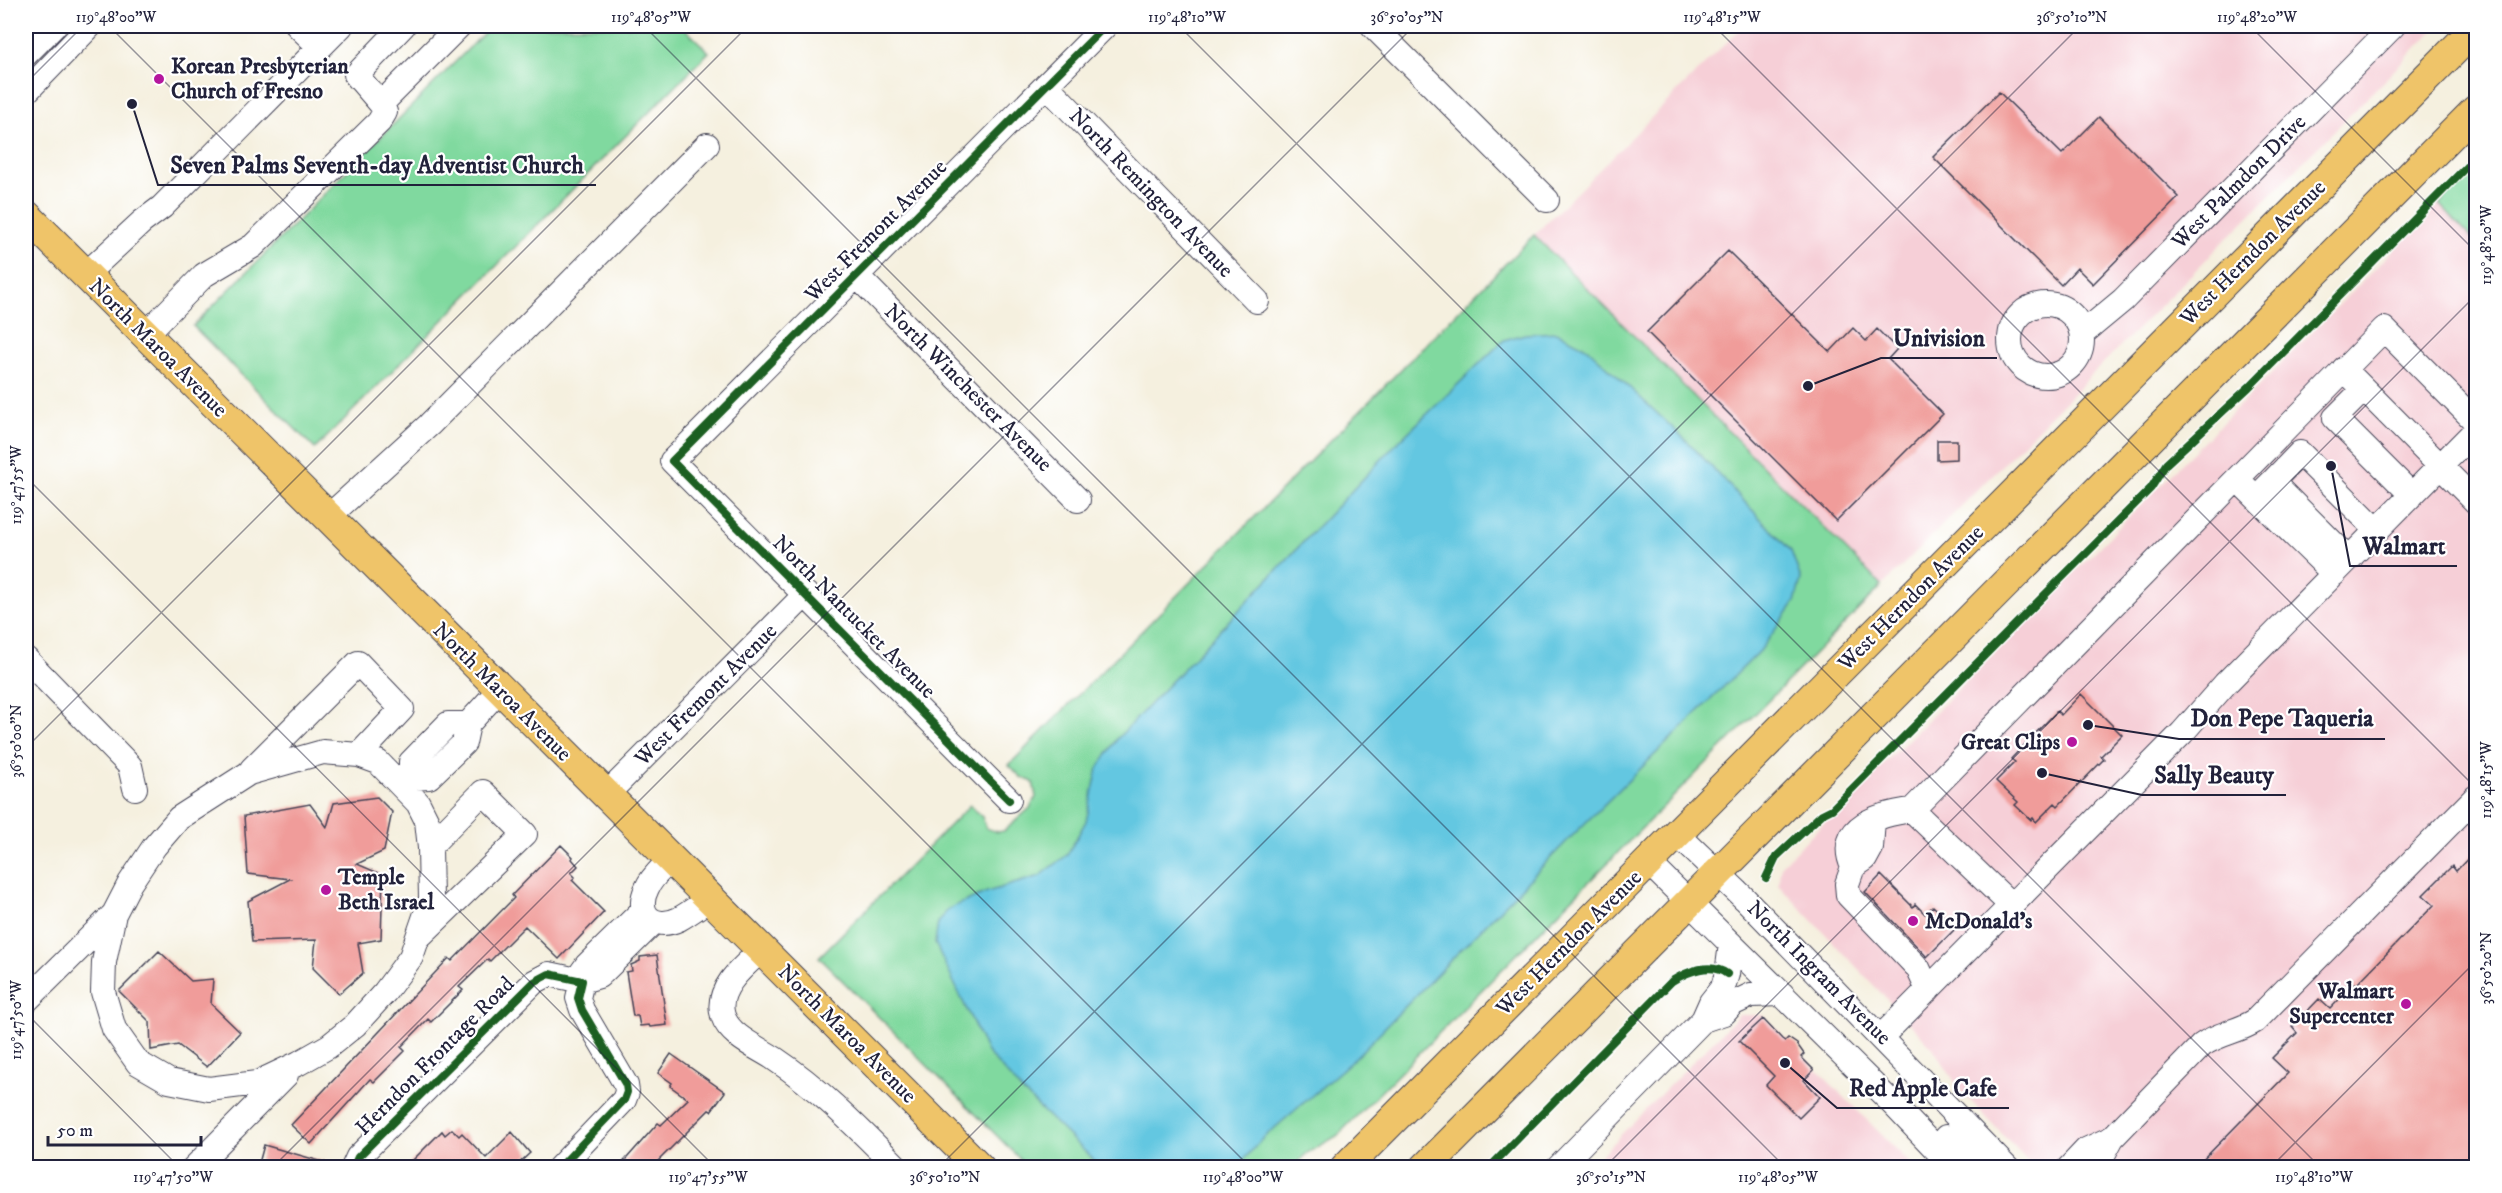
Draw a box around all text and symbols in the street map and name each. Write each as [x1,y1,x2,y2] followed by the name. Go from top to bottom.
[76,8,157,27] text: 119°48'00"W
[611,8,691,27] text: 119°48'05"W
[1148,8,1226,27] text: 119°48'10"W
[1371,8,1443,27] text: 36°50'05"N
[1683,8,1761,27] text: 119°48'15"W
[2037,8,2107,27] text: 36°50'10"N
[2217,8,2297,27] text: 119°48'20"W
[171,53,349,105] place label: Korean Presbyterian Church of Fresno
[152,72,166,86] marker: Korean Presbyterian Church of Fresno
[1063,103,1239,283] street label: North Remington Avenue
[2165,109,2312,256] street label: West Palmdon Drive
[158,143,596,185] callout: Seven Palms Seventh-day Adventist Church
[170,151,584,181] text: Seven Palms Seventh-day Adventist Church
[798,154,953,309] street label: West Fremont Avenue
[2174,174,2332,332] street label: West Herndon Avenue
[2477,205,2496,285] text: 119°48'20"W
[83,273,233,423] street label: North Maroa Avenue
[878,298,1058,478] street label: North Winchester Avenue
[1881,316,1997,358] callout: Univision
[1893,324,1985,354] text: Univision
[7,445,26,525] text: 119°47'55"W
[1832,519,1990,677] street label: West Herndon Avenue
[2350,524,2457,566] callout: Walmart
[767,530,941,704] street label: North Nantucket Avenue
[2362,532,2446,562] text: Walmart
[427,617,577,767] street label: North Maroa Avenue
[628,618,783,773] street label: West Fremont Avenue
[2179,697,2385,739] callout: Don Pepe Taqueria
[7,704,26,778] text: 36°50'00"N
[2191,704,2374,734] text: Don Pepe Taqueria
[1961,729,2061,756] place label: Great Clips
[2065,735,2079,749] marker: Great Clips
[2477,741,2496,819] text: 119°48'15"W
[2142,753,2286,795] callout: Sally Beauty
[2154,761,2274,791] text: Sally Beauty
[337,864,434,916] place label: Temple Beth Israel
[1490,864,1648,1022] street label: West Herndon Avenue
[319,883,333,897] marker: Temple Beth Israel
[1741,895,1897,1051] street label: North Ingram Avenue
[1925,908,2033,935] place label: McDonald's
[1906,914,1920,928] marker: McDonald's
[2477,932,2496,1004] text: 36°50'20"N
[772,959,922,1109] street label: North Maroa Avenue
[350,971,520,1141] street label: Herndon Frontage Road
[2289,978,2395,1030] place label: Walmart Supercenter
[7,980,26,1060] text: 119°47'50"W
[2399,997,2413,1011] marker: Walmart Supercenter
[1837,1066,2009,1108] callout: Red Apple Cafe
[1849,1074,1997,1104] text: Red Apple Cafe
[48,1109,201,1147] scale bar
[57,1120,93,1142] text: 50 m
[133,1168,213,1187] text: 119°47'50"W
[668,1168,748,1187] text: 119°47'55"W
[910,1168,980,1187] text: 36°50'10"N
[1203,1168,1284,1187] text: 119°48'00"W
[1576,1168,1646,1187] text: 36°50'15"N
[1738,1168,1818,1187] text: 119°48'05"W
[2275,1168,2353,1187] text: 119°48'10"W

